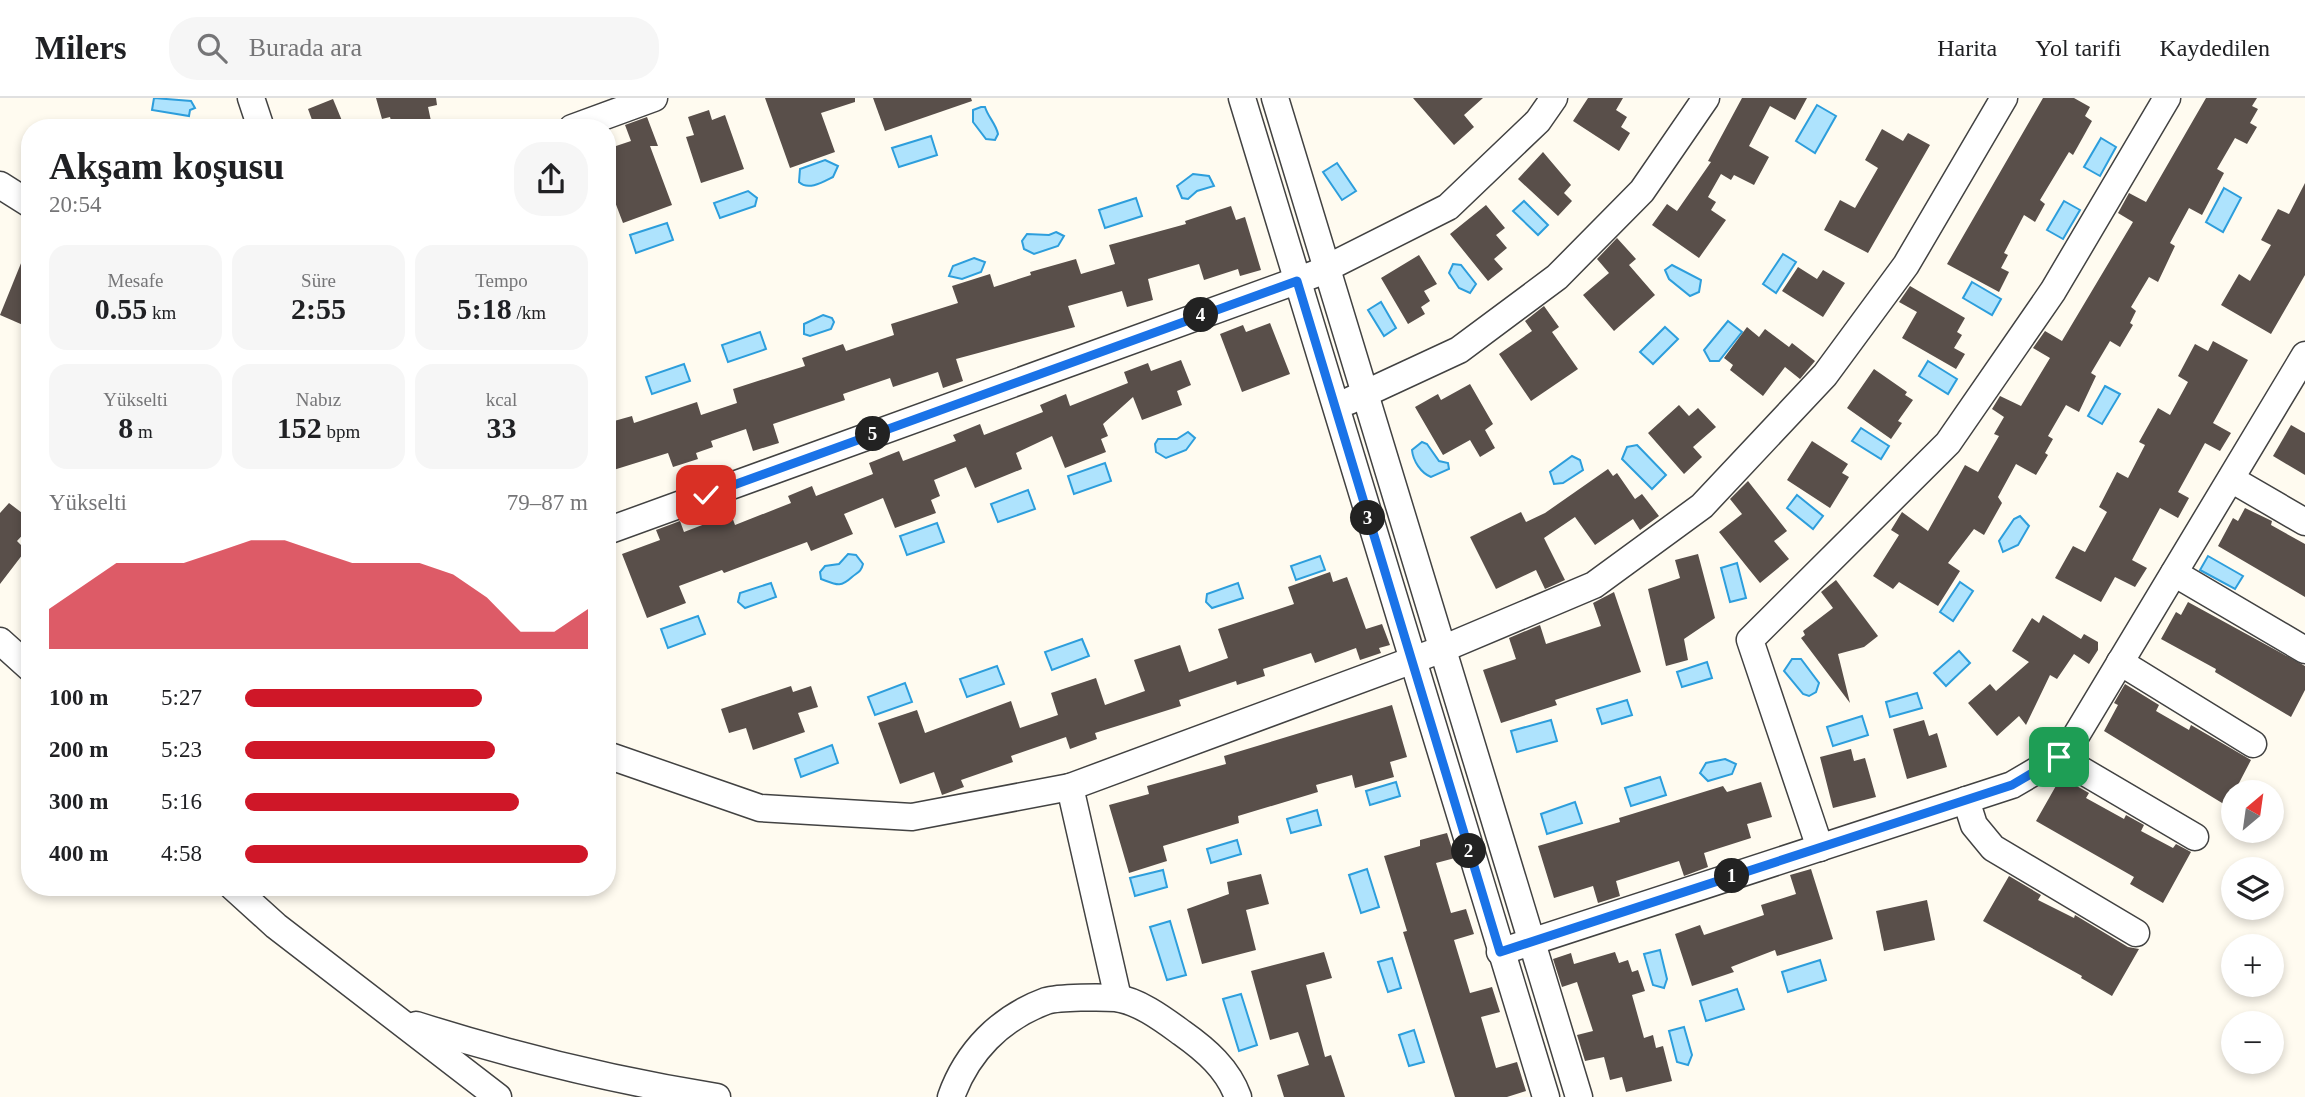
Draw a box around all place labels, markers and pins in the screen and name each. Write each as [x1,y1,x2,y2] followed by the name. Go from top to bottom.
[1184,298,1218,332] pin: 4
[856,416,890,452] pin: 5
[676,465,736,525] pin
[1350,500,1386,536] pin: 3
[2029,727,2089,787] pin
[1452,834,1486,868] pin: 2
[1714,858,1750,894] pin: 1

